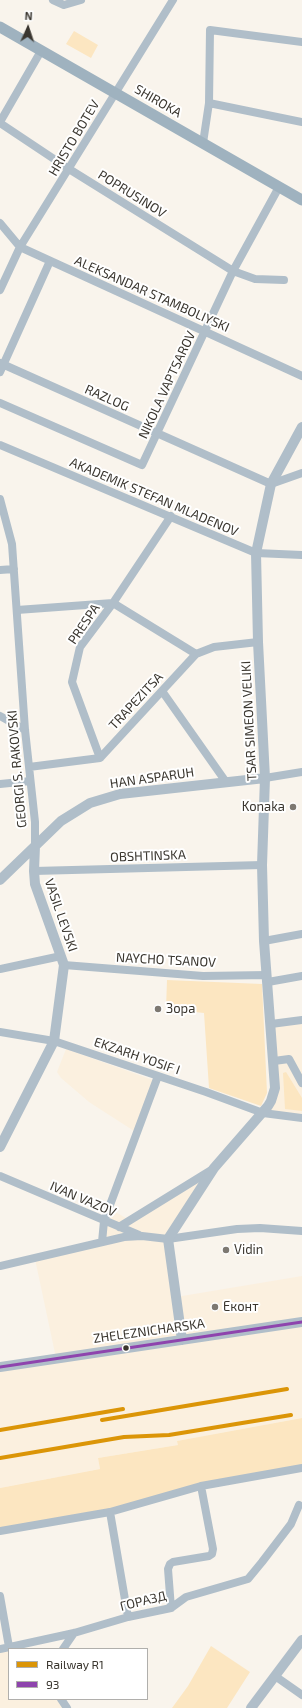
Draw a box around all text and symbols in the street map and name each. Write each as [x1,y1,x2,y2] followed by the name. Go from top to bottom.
[8,8,48,48] north arrow
[24,9,33,22] text: N
[132,81,184,121] street label: SHIROKA
[45,97,103,179] street label: HRISTO BOTEV
[95,167,169,221] street label: POPRUSINOV
[72,253,232,335] street label: ALEKSANDAR STAMBOLIYSKI
[135,329,199,441] street label: NIKOLA VAPTSAROV
[82,381,132,415] street label: RAZLOG
[67,454,241,540] street label: AKADEMIK STEFAN MLADENOV
[65,601,103,647] street label: PRESPA
[238,661,260,781] street label: TSAR SIMEON VELIKI
[106,669,166,733] street label: TRAPEZITSA
[4,709,30,829] street label: GEORGI S. RAKOVSKI
[109,764,195,792] street label: HAN ASPARUH
[242,799,285,815] place label: Konaka
[288,802,298,812] marker: Konaka
[110,847,186,865] street label: OBSHTINSKA
[41,876,81,954] street label: VASIL LEVSKI
[116,950,216,970] street label: NAYCHO TSANOV
[166,1001,195,1017] place label: Зора
[153,1004,163,1014] marker: Зора
[92,1034,182,1078] street label: EKZARH YOSIF I
[48,1178,118,1220] street label: IVAN VAZOV
[234,1242,263,1258] place label: Vidin
[221,1245,231,1255] marker: Vidin
[223,1299,259,1315] place label: Еконт
[210,1302,220,1312] marker: Еконт
[92,1315,206,1347] street label: ZHELEZNICHARSKA
[121,1343,131,1353] unlabelled marker
[118,1588,168,1614] street label: ГОРАЗД
[8,1648,148,1700] legend
[46,1657,104,1671] text: Railway R1
[46,1677,60,1691] text: 93

